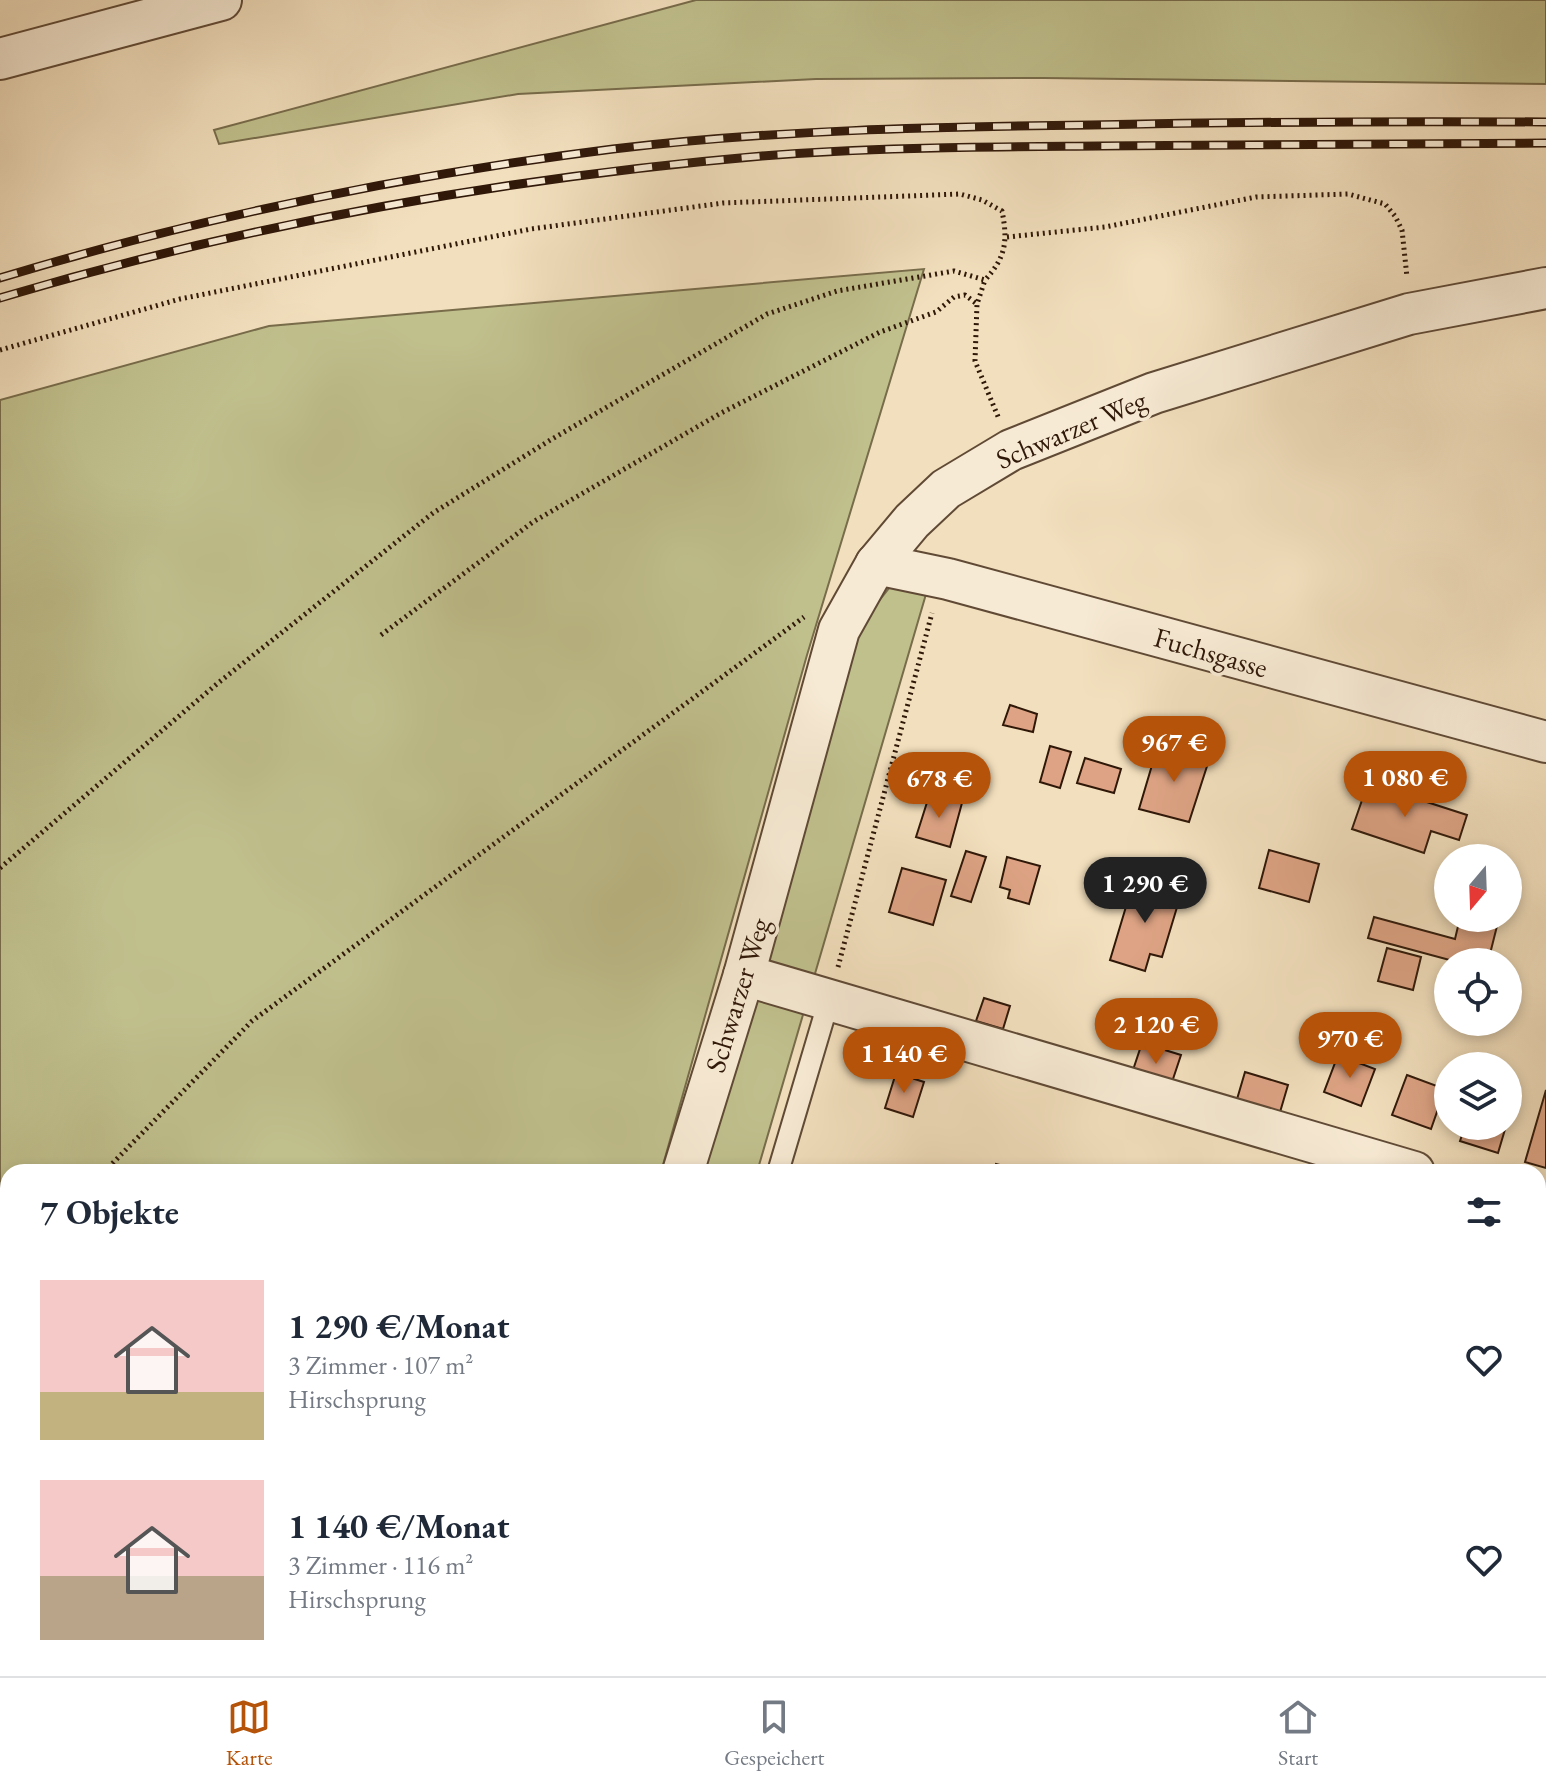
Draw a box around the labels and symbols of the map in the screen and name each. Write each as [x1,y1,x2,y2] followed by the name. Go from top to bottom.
[990,381,1152,477] street label: Schwarzer Weg
[1150,619,1272,685] street label: Fuchsgasse
[1118,716,1230,784] pin: 967 €
[1331,751,1479,819] pin: 1 080 €
[883,752,995,820] pin: 678 €
[1434,844,1522,932] north arrow
[1071,857,1219,925] pin: 1 290 €
[696,913,778,1077] street label: Schwarzer Weg
[1082,998,1230,1066] pin: 2 120 €
[1294,1012,1406,1080] pin: 970 €
[830,1027,978,1095] pin: 1 140 €

